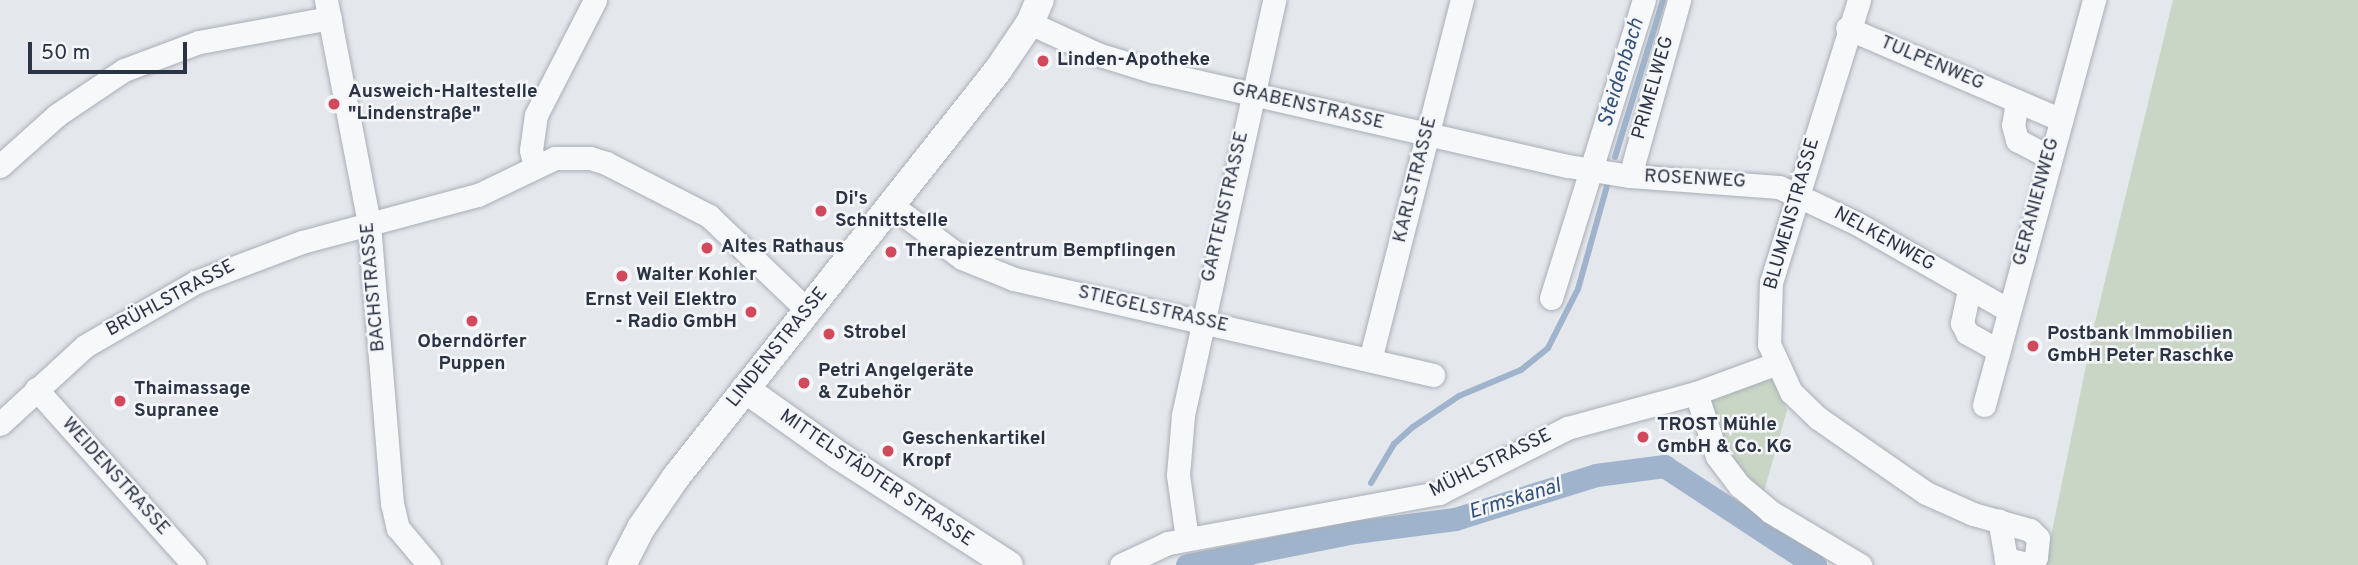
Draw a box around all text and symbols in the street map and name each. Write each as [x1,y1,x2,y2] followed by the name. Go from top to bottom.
[1593,15,1651,131] water label: Steidenbach
[32,28,191,72] scale bar
[1876,32,1988,96] street label: TULPENWEG
[1628,34,1680,142] street label: PRIMELWEG
[41,40,90,67] text: 50 m
[1057,50,1210,72] place label: Linden-Apotheke
[1035,53,1051,69] marker: Linden-Apotheke
[1230,78,1386,136] street label: GRABENSTRASSE
[348,82,538,126] place label: Ausweich-Haltestelle "Lindenstraße"
[326,96,342,112] marker: Ausweich-Haltestelle "Lindenstraße"
[1389,115,1443,245] street label: KARLSTRASSE
[1198,129,1254,285] street label: GARTENSTRASSE
[2009,135,2065,269] street label: GERANIENWEG
[1760,136,1826,292] street label: BLUMENSTRASSE
[1643,166,1747,194] street label: ROSENWEG
[835,189,948,233] place label: Di's Schnittstelle
[813,203,829,219] marker: Di's Schnittstelle
[1830,203,1938,277] street label: NELKENWEG
[357,221,391,353] street label: BACHSTRASSE
[721,237,844,259] place label: Altes Rathaus
[699,240,715,256] marker: Altes Rathaus
[905,241,1176,263] place label: Therapiezentrum Bempflingen
[883,244,899,260] marker: Therapiezentrum Bempflingen
[103,256,239,342] street label: BRÜHLSTRASSE
[636,265,757,287] place label: Walter Kohler
[614,268,630,284] marker: Walter Kohler
[1076,282,1230,338] street label: STIEGELSTRASSE
[723,283,833,413] street label: LINDENSTRASSE
[584,290,737,334] place label: Ernst Veil Elektro - Radio GmbH
[743,304,759,320] marker: Ernst Veil Elektro - Radio GmbH
[464,313,480,329] marker: Oberndörfer Puppen
[843,323,907,345] place label: Strobel
[2047,324,2234,368] place label: Postbank Immobilien GmbH Peter Raschke
[821,326,837,342] marker: Strobel
[417,332,527,376] place label: Oberndörfer Puppen
[2025,338,2041,354] marker: Postbank Immobilien GmbH Peter Raschke
[818,361,975,405] place label: Petri Angelgeräte & Zubehör
[796,375,812,391] marker: Petri Angelgeräte & Zubehör
[134,379,251,423] place label: Thaimassage Supranee
[112,393,128,409] marker: Thaimassage Supranee
[775,405,977,553] street label: MITTELSTÄDTER STRASSE
[56,413,174,541] street label: WEIDENSTRASSE
[1657,415,1792,459] place label: TROST Mühle GmbH & Co. KG
[1426,425,1556,503] street label: MÜHLSTRASSE
[902,429,1046,473] place label: Geschenkartikel Kropf
[1635,429,1651,445] marker: TROST Mühle GmbH & Co. KG
[880,443,896,459] marker: Geschenkartikel Kropf
[1466,474,1564,526] water label: Ermskanal

